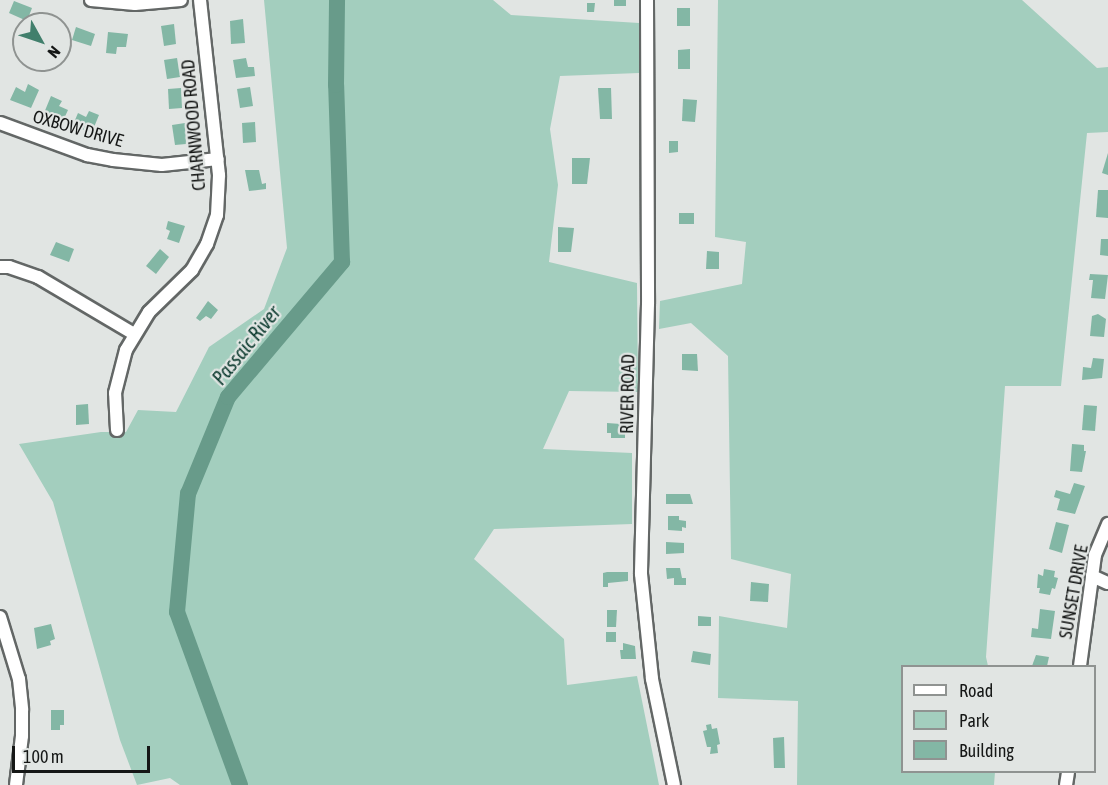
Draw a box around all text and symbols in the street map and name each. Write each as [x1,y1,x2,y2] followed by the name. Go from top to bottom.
[12,12,72,72] north arrow
[44,43,64,62] text: N
[178,58,210,192] street label: CHARNWOOD ROAD
[30,106,126,152] street label: OXBOW DRIVE
[207,301,285,389] water label: Passaic River
[617,354,639,434] street label: RIVER ROAD
[1055,544,1093,640] street label: SUNSET DRIVE
[901,665,1096,773] legend
[959,680,993,701] text: Road
[959,710,989,731] text: Park
[15,734,153,772] scale bar
[959,740,1014,761] text: Building
[23,746,64,767] text: 100 m

